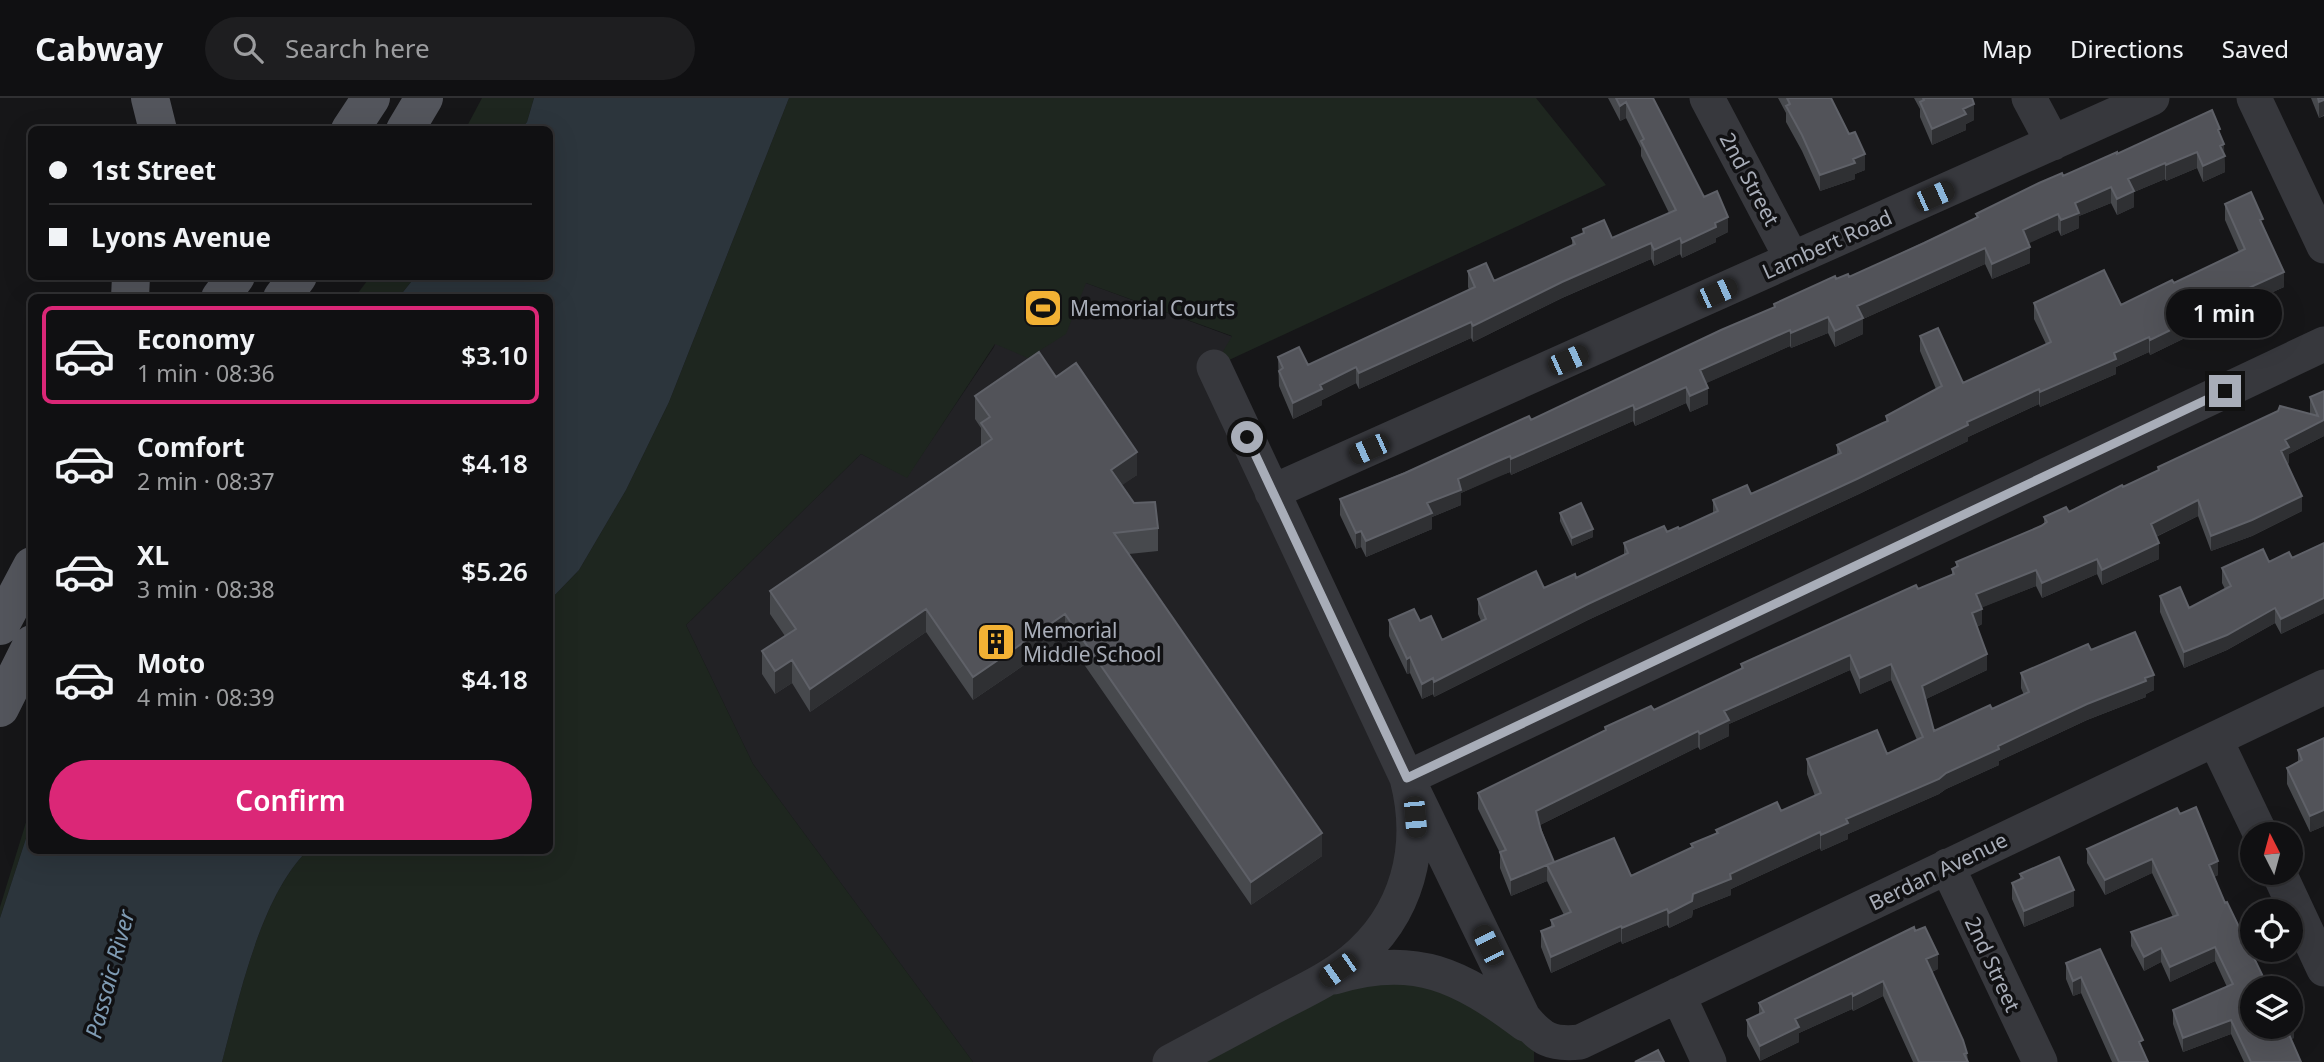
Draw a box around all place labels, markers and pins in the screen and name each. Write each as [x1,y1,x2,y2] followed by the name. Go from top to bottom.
[1022,287,1064,329] sports icon: Memorial Courts
[1070,294,1235,322] place label: Memorial Courts
[1023,616,1161,668] place label: Memorial Middle School
[975,621,1017,663] building icon: Memorial Middle School

